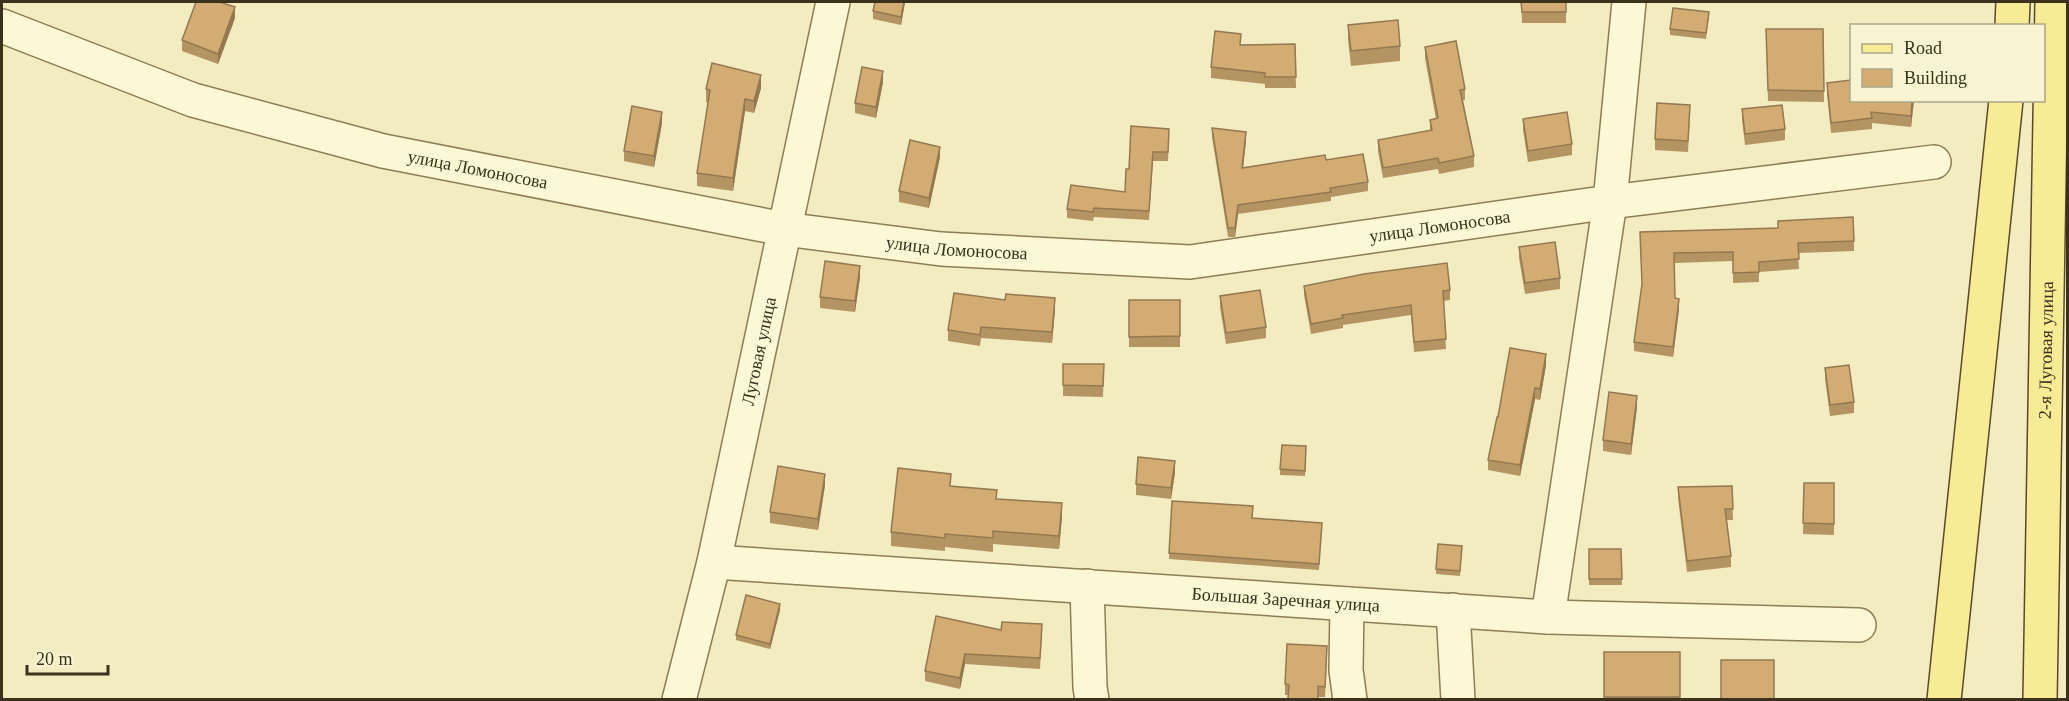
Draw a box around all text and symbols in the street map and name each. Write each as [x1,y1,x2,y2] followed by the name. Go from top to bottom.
[1850,24,2045,102] legend
[1904,38,1942,58] text: Road
[1904,68,1967,88] text: Building
[406,146,549,193] street label: улица Ломоносова
[1368,206,1512,246] street label: улица Ломоносова
[885,232,1028,264] street label: улица Ломоносова
[2035,281,2057,419] street label: 2-я Луговая улица
[738,295,780,407] street label: Луговая улица
[1191,584,1380,616] street label: Большая Заречная улица
[27,638,108,676] scale bar
[36,649,73,669] text: 20 m

